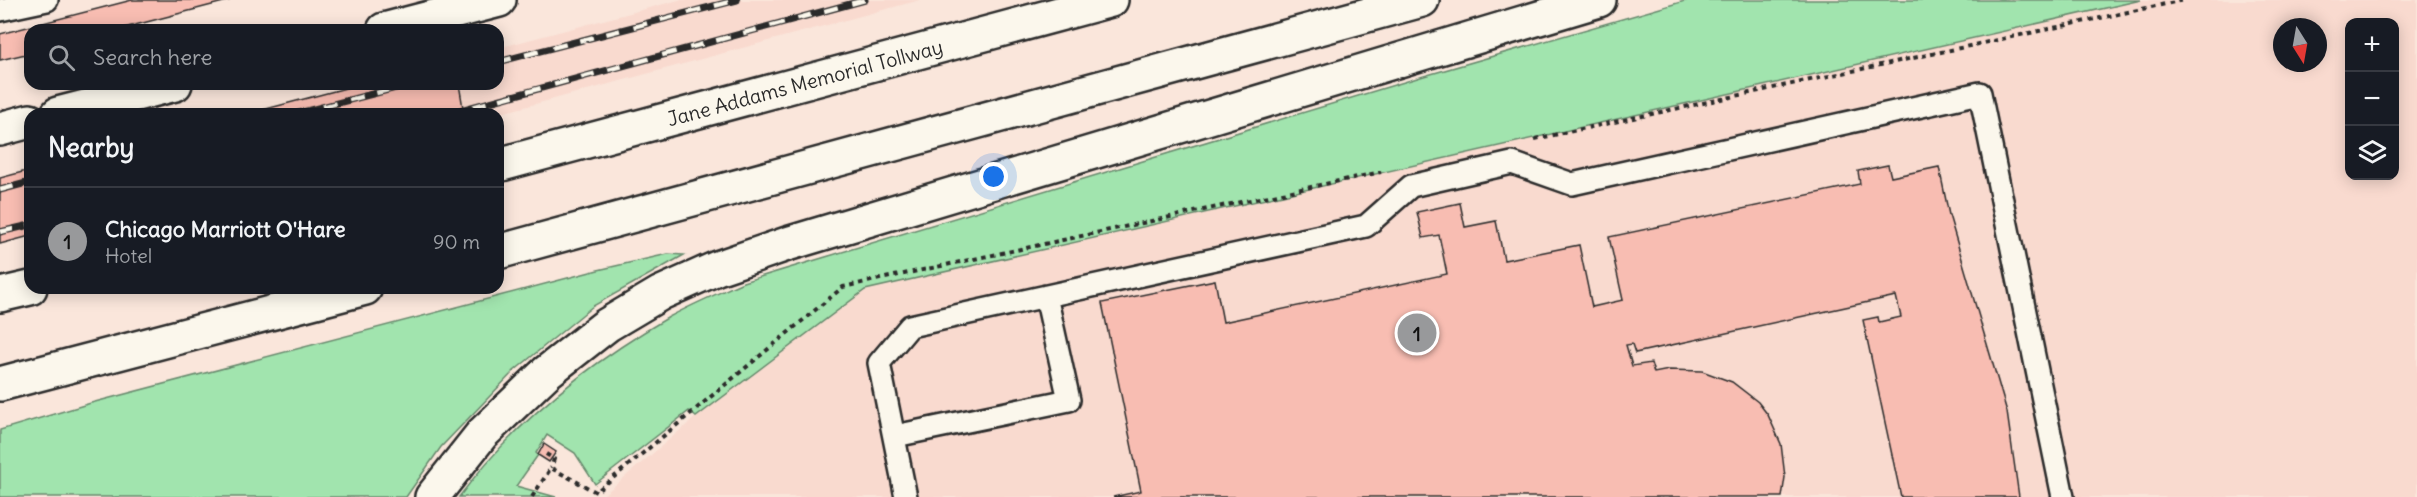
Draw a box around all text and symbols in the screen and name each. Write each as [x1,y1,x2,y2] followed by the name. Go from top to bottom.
[2273,18,2327,72] north arrow
[2345,18,2399,180] map controls
[2345,18,2399,72] button: +
[24,24,504,90] search box
[664,34,946,131] street label: Jane Addams Memorial Tollway
[45,41,78,74] icon: search
[93,43,212,71] text: Search here
[2345,72,2399,126] button: −
[2345,126,2399,180] button: layers
[48,131,134,164] text: Nearby
[979,162,1008,191] your location
[105,215,346,243] text: Chicago Marriott O'Hare
[64,229,71,254] text: 1
[433,229,480,254] text: 90 m
[105,243,152,268] text: Hotel
[1398,310,1436,356] pin: 1

